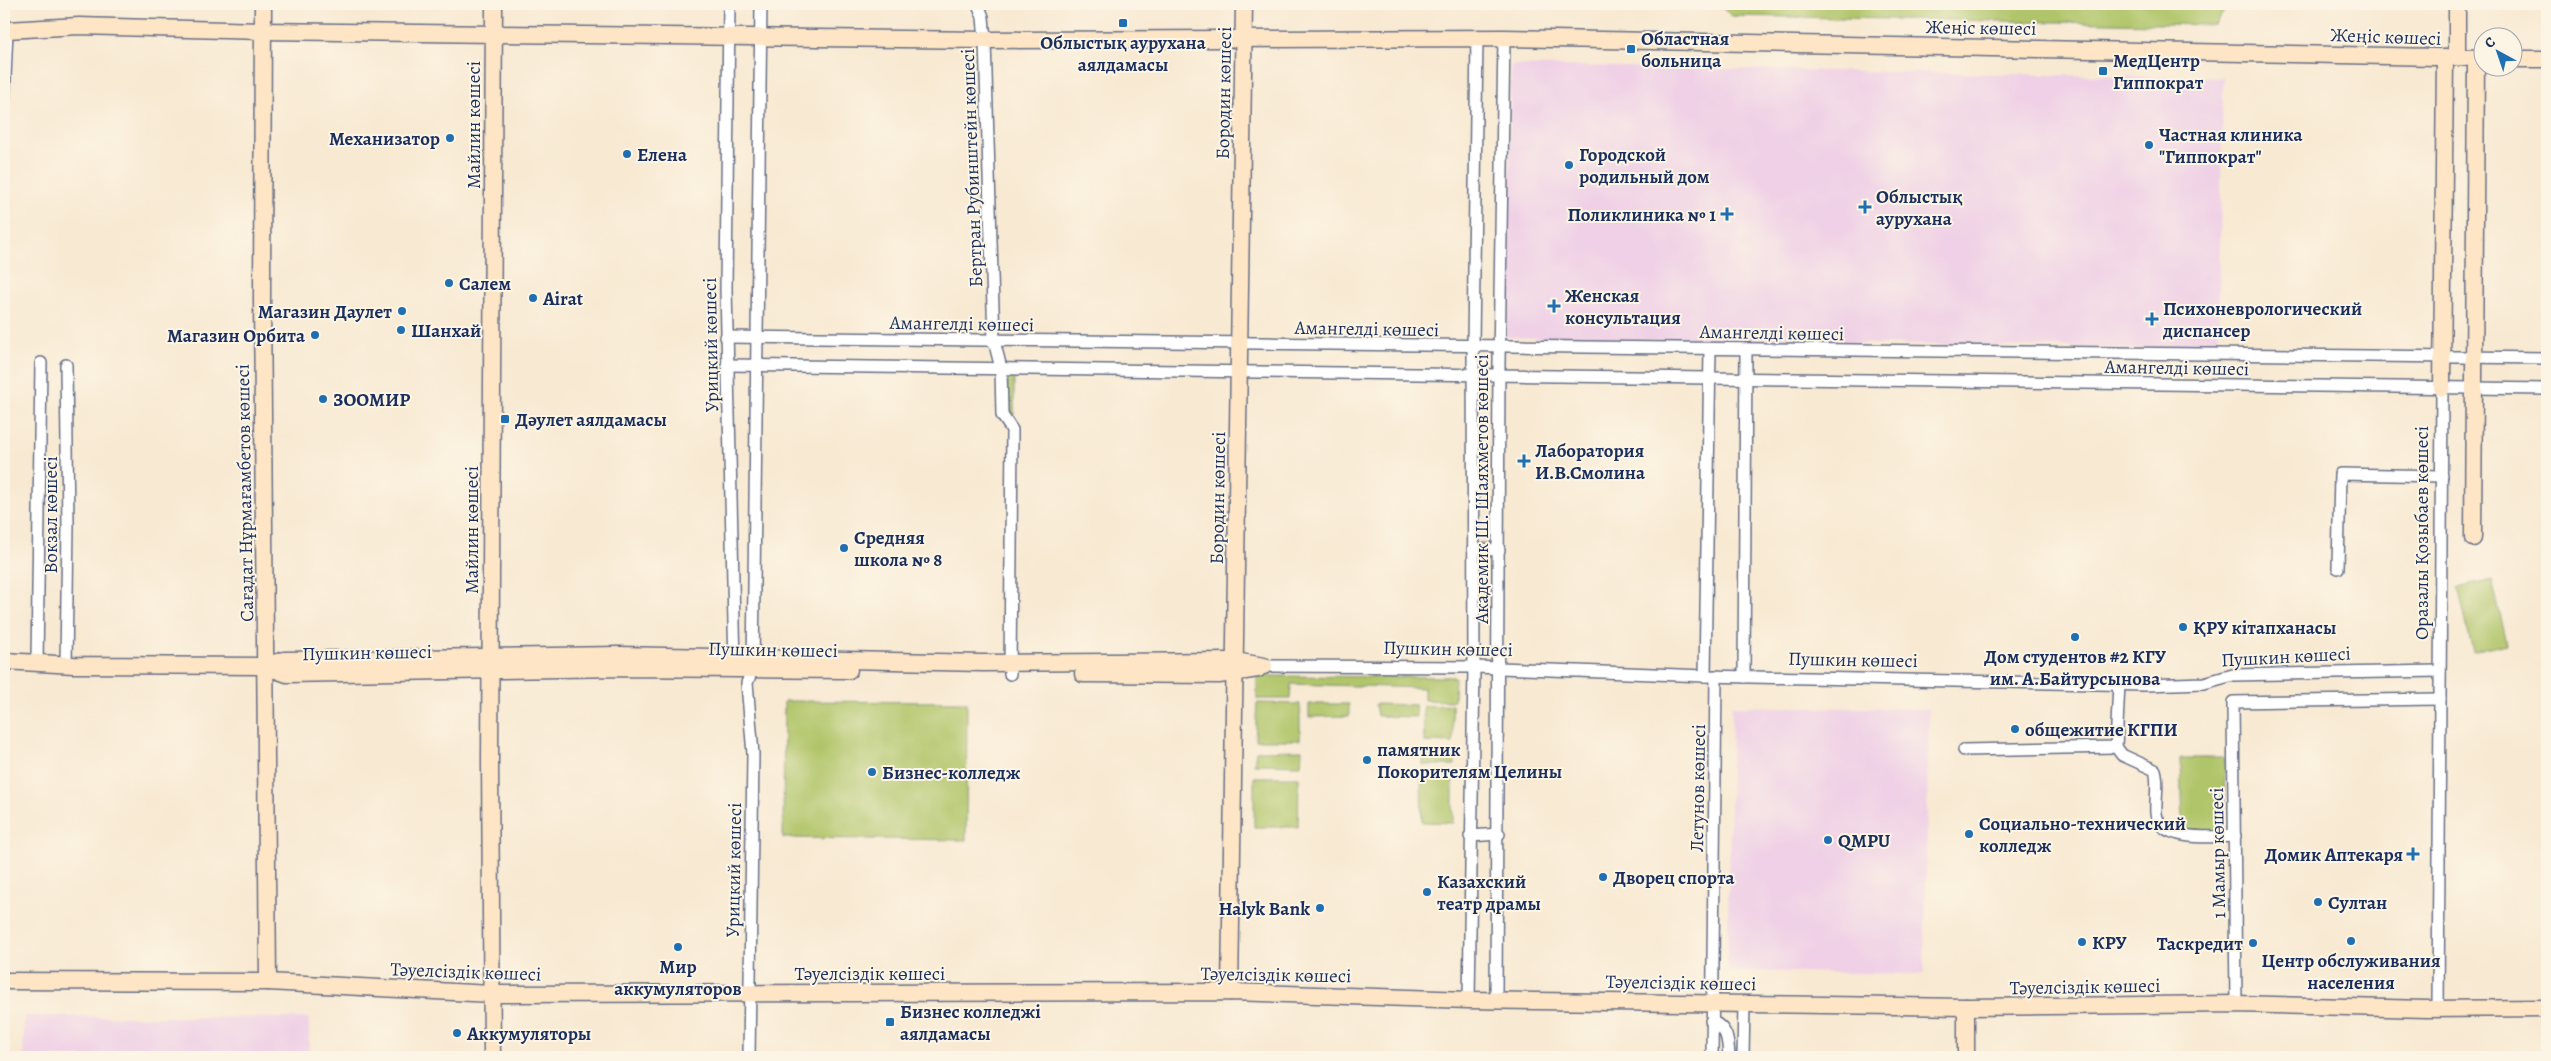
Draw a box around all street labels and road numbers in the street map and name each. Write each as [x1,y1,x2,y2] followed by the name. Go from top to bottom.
[1925,14,2037,42] street label: Жеңіс көшесі
[2330,22,2442,52] street label: Жеңіс көшесі
[1210,26,1238,160] street label: Бородин көшесі
[955,48,989,288] street label: Бертран Рубинштейн көшесі
[461,61,487,189] street label: Майлин көшесі
[697,277,725,413] street label: Урицкий көшесі
[888,310,1035,338] street label: Амангелді көшесі
[1293,315,1440,343] street label: Амангелді көшесі
[1698,319,1845,347] street label: Амангелді көшесі
[1469,354,1495,625] street label: Академик Ш. Шаяхметов көшесі
[2103,354,2250,382] street label: Амангелді көшесі
[230,364,260,622] street label: Сағадат Нұрмағамбетов көшесі
[2409,426,2435,640] street label: Оразалы Қозыбаев көшесі
[1204,431,1232,565] street label: Бородин көшесі
[38,456,64,574] street label: Вокзал көшесі
[459,466,485,594] street label: Майлин көшесі
[1383,635,1513,663] street label: Пушкин көшесі
[708,636,838,664] street label: Пушкин көшесі
[302,639,432,667] street label: Пушкин көшесі
[2221,641,2352,673] street label: Пушкин көшесі
[1788,646,1918,674] street label: Пушкин көшесі
[1684,724,1712,852] street label: Летунов көшесі
[2204,787,2232,919] street label: 1 Мамыр көшесі
[720,802,748,938] street label: Урицкий көшесі
[390,956,542,988] street label: Тәуелсіздік көшесі
[795,961,945,987] street label: Тәуелсіздік көшесі
[1200,961,1352,989] street label: Тәуелсіздік көшесі
[1605,969,1757,997] street label: Тәуелсіздік көшесі
[2009,973,2161,1001] street label: Тәуелсіздік көшесі

